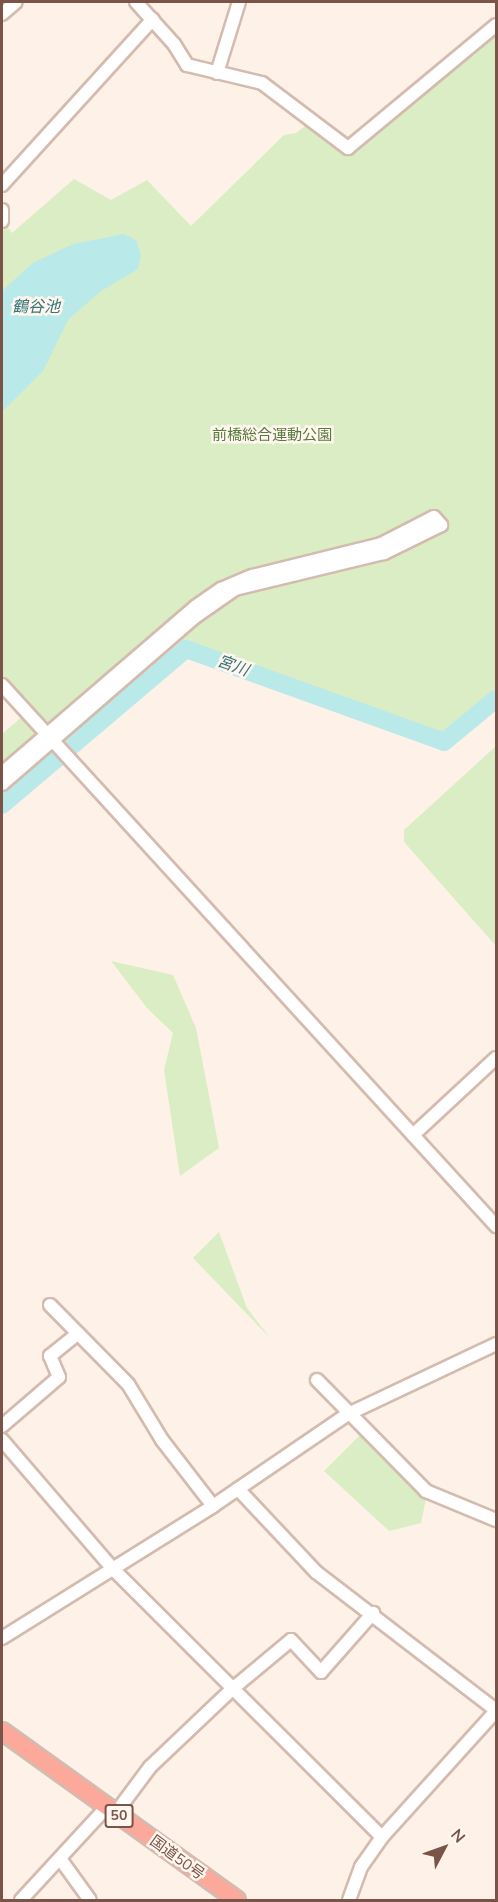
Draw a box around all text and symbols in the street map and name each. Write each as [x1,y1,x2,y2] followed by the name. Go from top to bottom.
[12,297,60,317] water label: 鶴谷池
[212,427,332,445] park label: 前橋総合運動公園
[215,652,251,680] water label: 宮川
[104,1805,134,1827] road number: 50
[414,1818,474,1878] north arrow
[445,1824,470,1848] text: N
[146,1832,208,1884] street label: 国道50号

